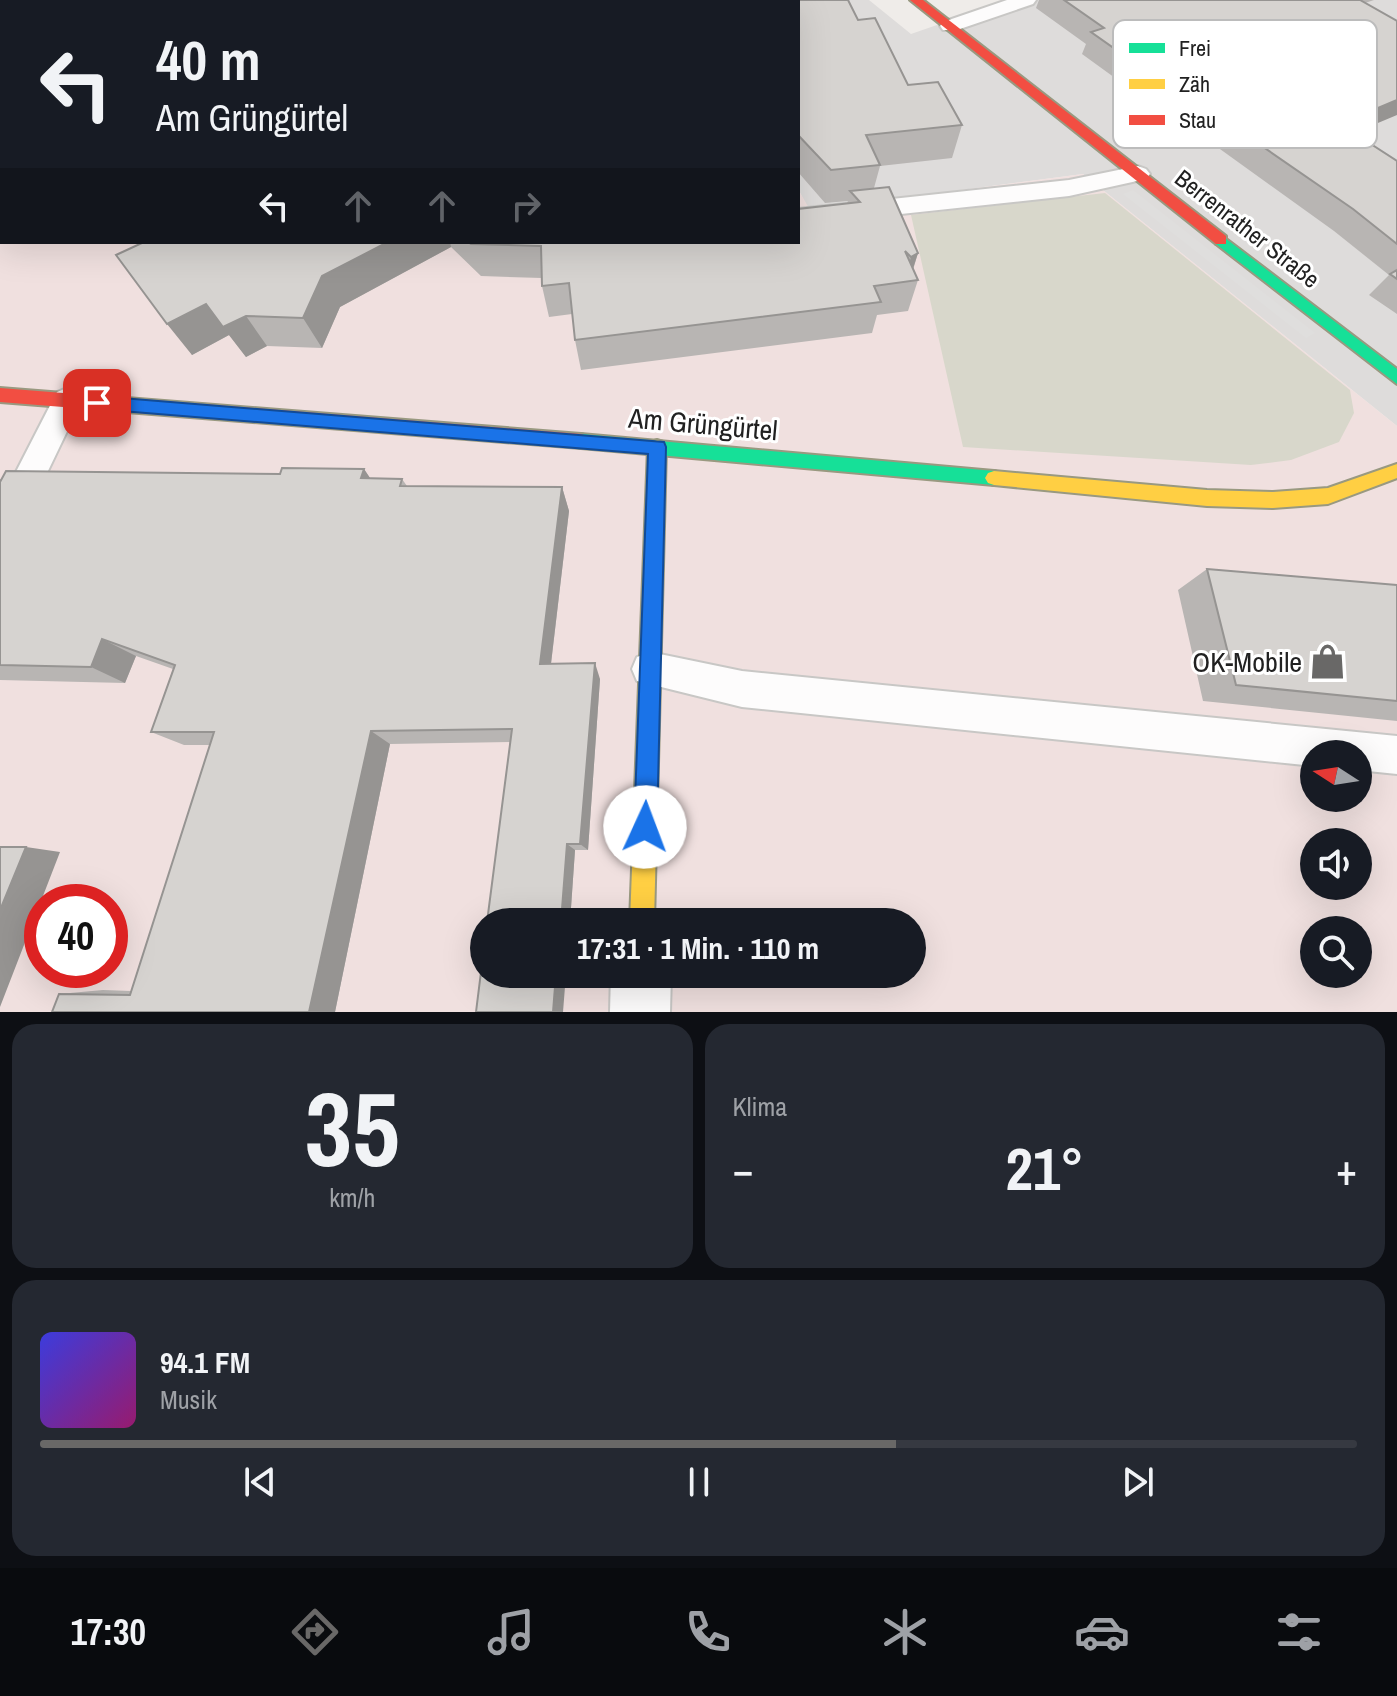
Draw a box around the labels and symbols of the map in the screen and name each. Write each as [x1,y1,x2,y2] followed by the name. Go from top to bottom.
[1113,20,1377,148] legend
[1179,33,1211,63] text: Frei
[1179,69,1210,99] text: Zäh
[1179,105,1216,135] text: Stau
[1169,162,1326,295] street label: Berrenrather Straße
[63,369,131,437] pin
[626,398,779,449] street label: Am Grüngürtel
[1192,643,1302,681] place label: OK-Mobile
[1309,643,1347,681] shop icon: OK-Mobile
[1300,740,1372,812] north arrow
[603,785,687,869] position arrow
[24,884,128,988] speed limit sign: 40

